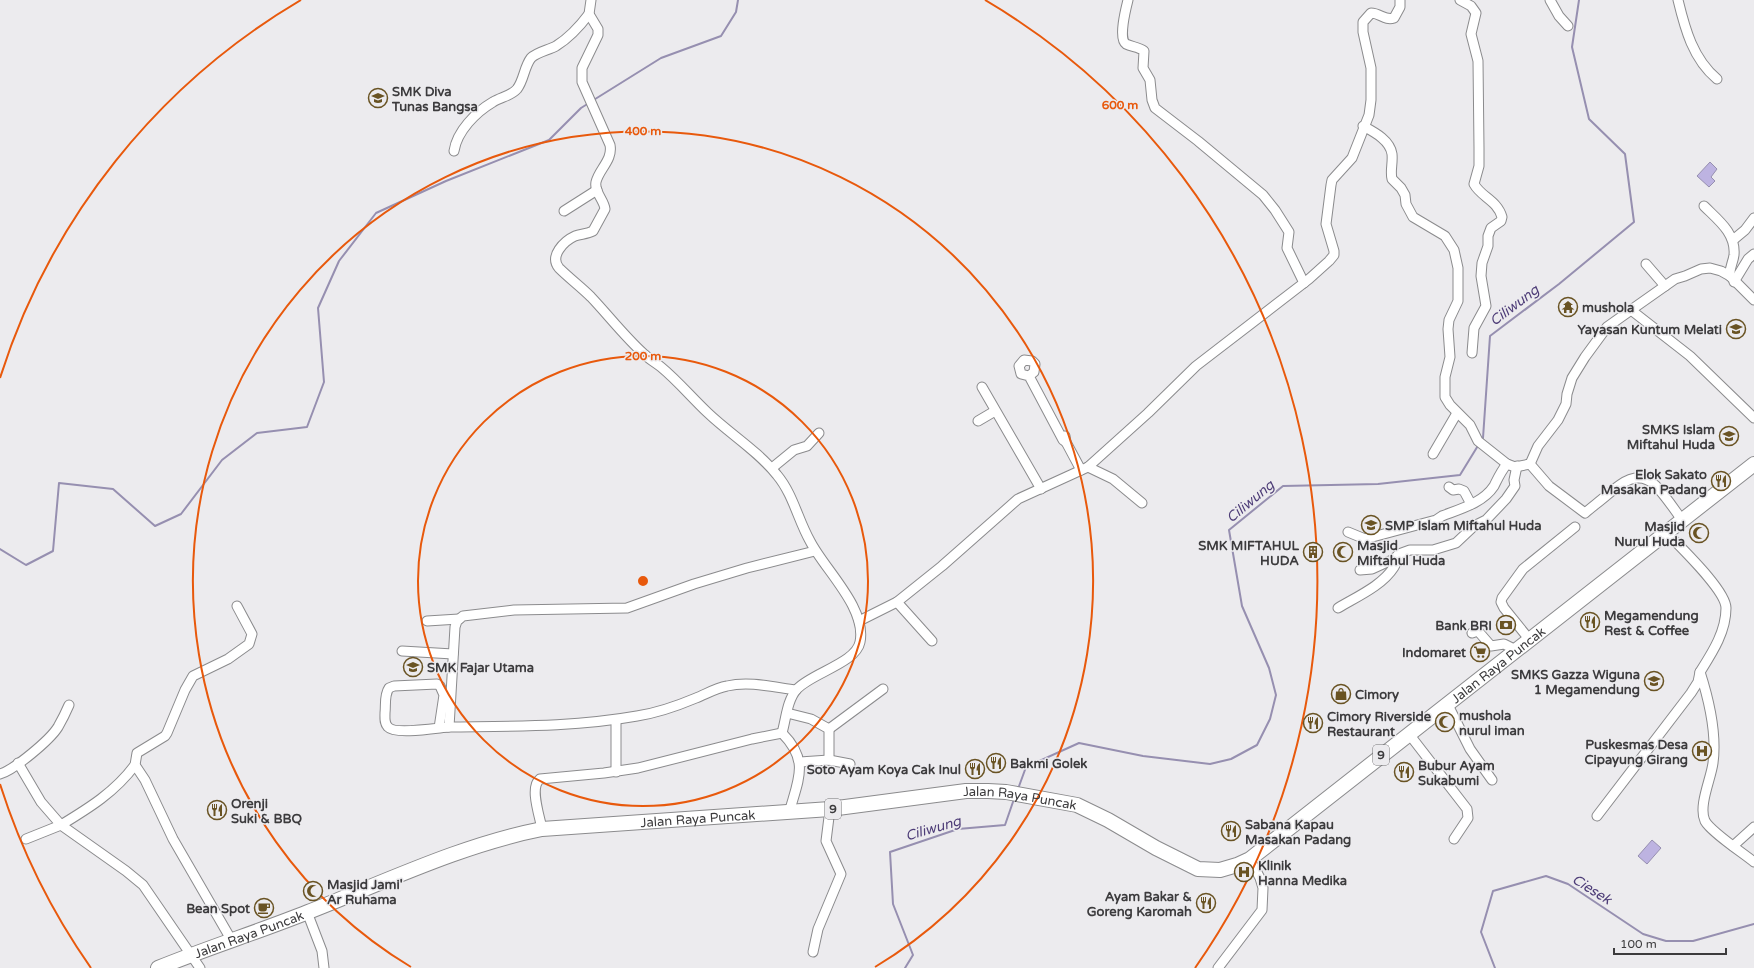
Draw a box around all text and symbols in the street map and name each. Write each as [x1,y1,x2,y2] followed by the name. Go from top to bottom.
[391,84,478,115] place label: SMK Diva Tunas Bangsa
[367,87,389,109] school or university icon: SMK Diva Tunas Bangsa
[1102,98,1138,112] text: 600 m
[625,124,661,138] text: 400 m
[1486,281,1543,329] water label: Ciliwung
[1557,296,1579,318] temple icon: mushola
[1582,300,1634,316] place label: mushola
[1725,318,1747,340] school or university icon: Yayasan Kuntum Melati
[1578,322,1722,338] place label: Yayasan Kuntum Melati
[625,349,661,363] text: 200 m
[1627,422,1715,453] place label: SMKS Islam Miftahul Huda
[1718,425,1740,447] school or university icon: SMKS Islam Miftahul Huda
[1601,467,1707,498] place label: Elok Sakato Masakan Padang
[1710,470,1732,492] restaurant icon: Elok Sakato Masakan Padang
[1223,476,1279,526] water label: Ciliwung
[1360,514,1382,536] school or university icon: SMP Islam Miftahul Huda
[1385,518,1542,534] place label: SMP Islam Miftahul Huda
[1614,519,1685,550] place label: Masjid Nurul Huda
[1688,522,1710,544] mosque icon: Masjid Nurul Huda
[1198,538,1300,569] place label: SMK MIFTAHUL HUDA
[1357,538,1445,569] place label: Masjid Miftahul Huda
[1302,541,1324,563] building icon: SMK MIFTAHUL HUDA
[1332,541,1354,563] mosque icon: Masjid Miftahul Huda
[636,574,650,588] centre of rings
[1604,608,1699,639] place label: Megamendung Rest & Coffee
[1579,611,1601,633] restaurant icon: Megamendung Rest & Coffee
[1495,614,1517,636] bank icon: Bank BRI
[1435,618,1492,634] place label: Bank BRI
[1448,624,1549,707] street label: Jalan Raya Puncak
[1469,641,1491,663] supermarket icon: Indomaret
[1402,645,1466,661] place label: Indomaret
[402,656,424,678] school or university icon: SMK Fajar Utama
[427,660,534,676] place label: SMK Fajar Utama
[1511,667,1640,698] place label: SMKS Gazza Wiguna 1 Megamendung
[1643,670,1665,692] school or university icon: SMKS Gazza Wiguna 1 Megamendung
[1330,683,1352,705] shop icon: Cimory
[1355,687,1399,703] place label: Cimory
[1459,708,1525,739] place label: mushola nurul iman
[1327,709,1432,740] place label: Cimory Riverside Restaurant
[1434,711,1456,733] mosque icon: mushola nurul iman
[1302,712,1324,734] restaurant icon: Cimory Riverside Restaurant
[1584,737,1688,768] place label: Puskesmas Desa Cipayung Girang
[1691,740,1713,762] hospital icon: Puskesmas Desa Cipayung Girang
[1373,745,1389,765] road number: 9
[985,752,1007,774] restaurant icon: Bakmi Golek
[1010,756,1087,772] place label: Bakmi Golek
[964,758,986,780] restaurant icon: Soto Ayam Koya Cak Inul
[1418,758,1495,789] place label: Bubur Ayam Sukabumi
[1393,761,1415,783] restaurant icon: Bubur Ayam Sukabumi
[807,762,961,778] place label: Soto Ayam Koya Cak Inul
[962,784,1078,814] street label: Jalan Raya Puncak
[231,796,302,827] place label: Orenji Suki & BBQ
[206,799,228,821] restaurant icon: Orenji Suki & BBQ
[825,799,841,819] road number: 9
[640,807,756,831] street label: Jalan Raya Puncak
[903,812,964,845] water label: Ciliwung
[1245,817,1351,848] place label: Sabana Kapau Masakan Padang
[1220,820,1242,842] restaurant icon: Sabana Kapau Masakan Padang
[1258,858,1347,889] place label: Klinik Hanna Medika
[1233,861,1255,883] hospital icon: Klinik Hanna Medika
[1569,871,1616,909] water label: Ciesek
[327,877,403,908] place label: Masjid Jami' Ar Ruhama
[302,880,324,902] mosque icon: Masjid Jami' Ar Ruhama
[1087,889,1192,920] place label: Ayam Bakar & Goreng Karomah
[1195,892,1217,914] restaurant icon: Ayam Bakar & Goreng Karomah
[253,897,275,919] cafe icon: Bean Spot
[186,901,250,917] place label: Bean Spot
[192,908,306,962] street label: Jalan Raya Puncak
[1614,930,1726,956] scale bar
[1620,937,1657,951] text: 100 m

